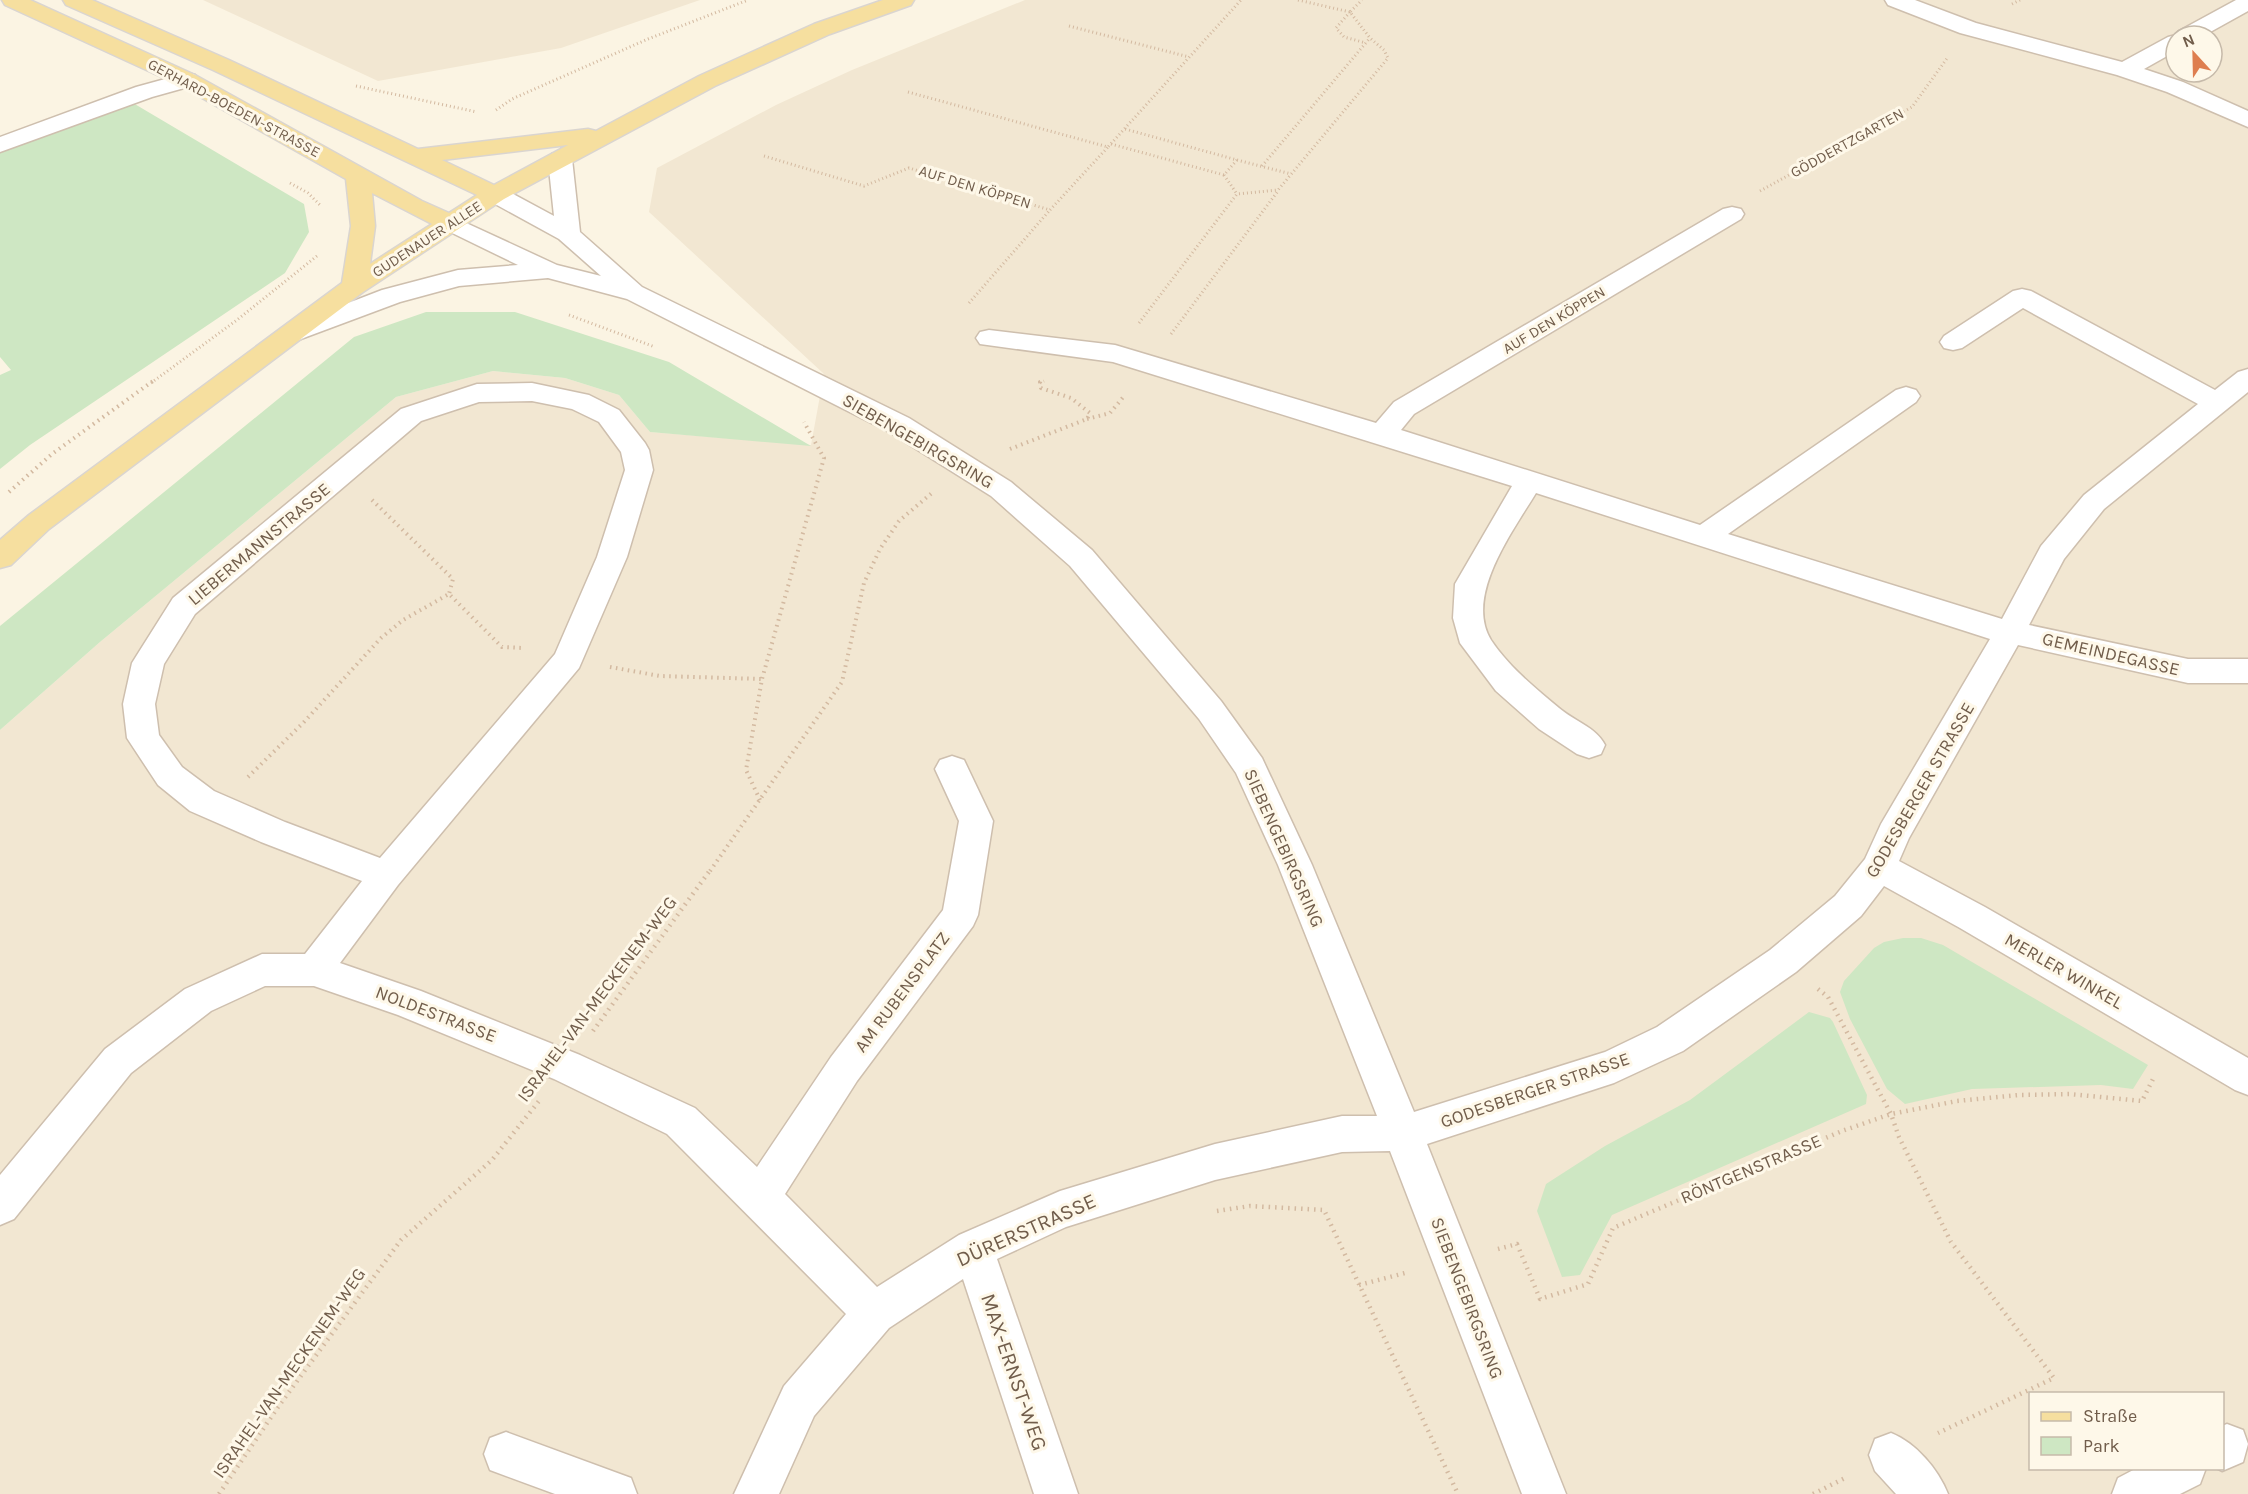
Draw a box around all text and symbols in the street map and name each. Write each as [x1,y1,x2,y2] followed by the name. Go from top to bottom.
[2164,24,2224,84] north arrow
[2180,30,2197,52] text: N
[145,55,323,161] street label: GERHARD-BOEDEN-STRASSE
[1787,104,1907,182] street label: GÖDDERTZGARTEN
[917,161,1033,213] street label: AUF DEN KÖPPEN
[369,197,485,281] street label: GUDENAUER ALLEE
[1500,282,1608,358] street label: AUF DEN KÖPPEN
[838,389,998,493] street label: SIEBENGEBIRGSRING
[183,478,335,610] street label: LIEBERMANNSTRASSE
[2040,628,2182,680] street label: GEMEINDEGASSE
[1861,699,1979,881] street label: GODESBERGER STRASSE
[1239,765,1329,931] street label: SIEBENGEBIRGSRING
[512,892,682,1106] street label: ISRAHEL-VAN-MECKENEM-WEG
[850,928,954,1056] street label: AM RUBENSPLATZ
[2001,928,2128,1014] street label: MERLER WINKEL
[373,981,499,1047] street label: NOLDESTRASSE
[1438,1047,1632,1133] street label: GODESBERGER STRASSE
[1677,1129,1825,1209] street label: RÖNTGENSTRASSE
[952,1188,1100,1272] street label: DÜRERSTRASSE
[1426,1214,1508,1382] street label: SIEBENGEBIRGSRING
[208,1264,370,1482] street label: ISRAHEL-VAN-MECKENEM-WEG
[976,1290,1052,1454] street label: MAX-ERNST-WEG
[2029,1392,2224,1470] legend
[2083,1405,2137,1427] text: Straße
[2083,1435,2120,1457] text: Park

